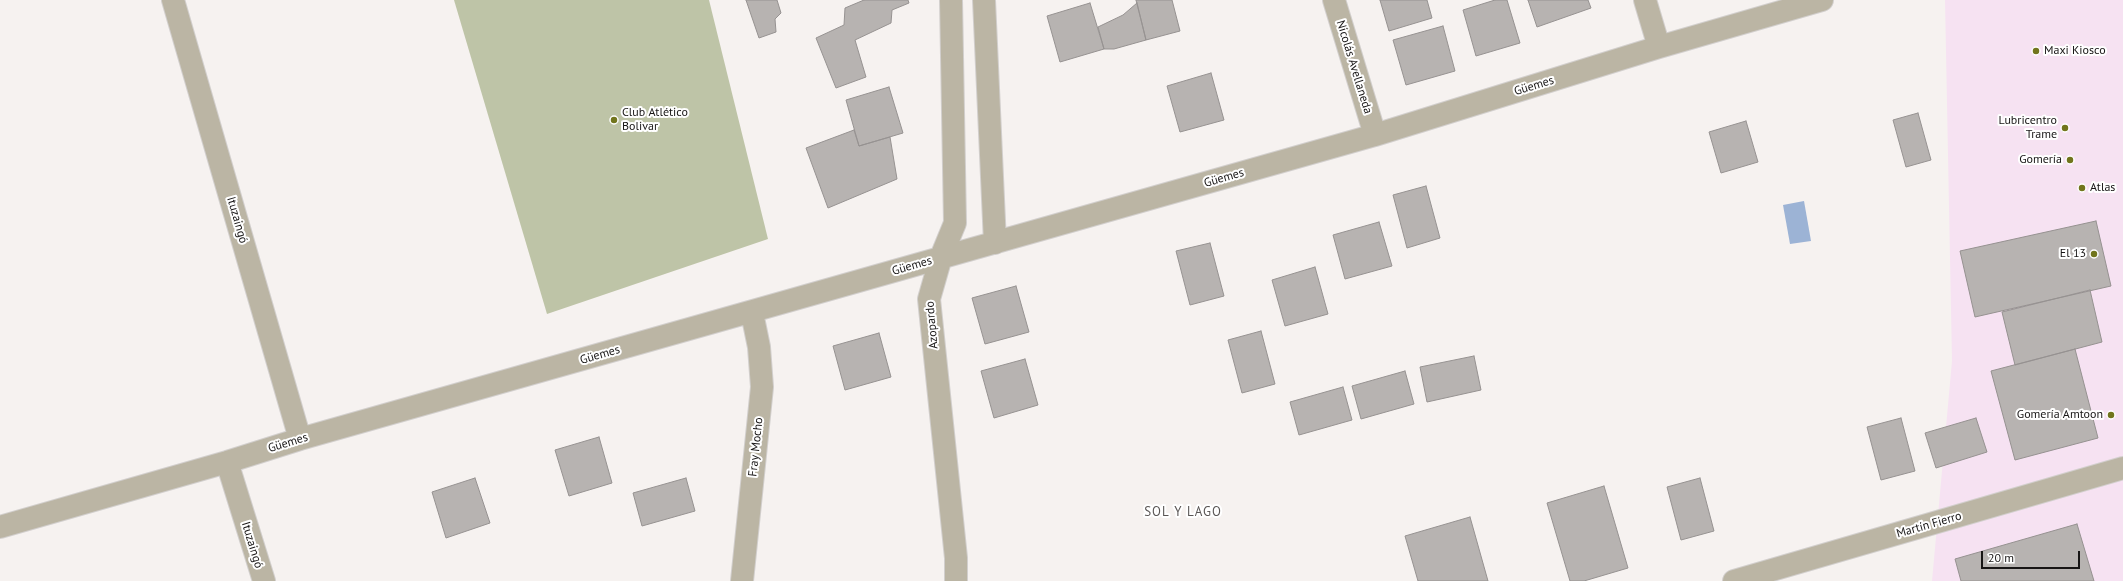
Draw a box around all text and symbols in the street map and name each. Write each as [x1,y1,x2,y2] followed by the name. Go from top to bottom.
[1333,19,1375,115] street label: Nicolás Avellaneda
[2044,44,2106,58] place label: Maxi Kiosco
[2031,46,2041,56] marker: Maxi Kiosco
[1512,73,1556,99] street label: Güemes
[622,106,688,134] place label: Club Atlético Bolivar
[1998,114,2057,142] place label: Lubricentro Trame
[609,115,619,125] marker: Club Atlético Bolivar
[2060,123,2070,133] marker: Lubricentro Trame
[2019,153,2062,167] place label: Gomería
[2065,155,2075,165] marker: Gomería
[1202,165,1246,191] street label: Güemes
[2090,181,2115,195] place label: Atlas
[2077,183,2087,193] marker: Atlas
[223,195,251,245] street label: Ituzaingó
[2060,247,2086,261] place label: El 13
[2089,249,2099,259] marker: El 13
[890,253,934,279] street label: Güemes
[923,301,941,349] street label: Azopardo
[578,342,622,368] street label: Güemes
[2017,408,2103,422] place label: Gomería Amtoon
[2106,410,2116,420] marker: Gomería Amtoon
[746,417,766,477] street label: Fray Mocho
[266,430,310,456] street label: Güemes
[1144,504,1222,520] district label: SOL Y LAGO
[1895,509,1963,541] street label: Martín Fierro
[238,520,266,570] street label: Ituzaingó
[1983,543,2082,569] scale bar
[1988,550,2014,565] text: 20 m

